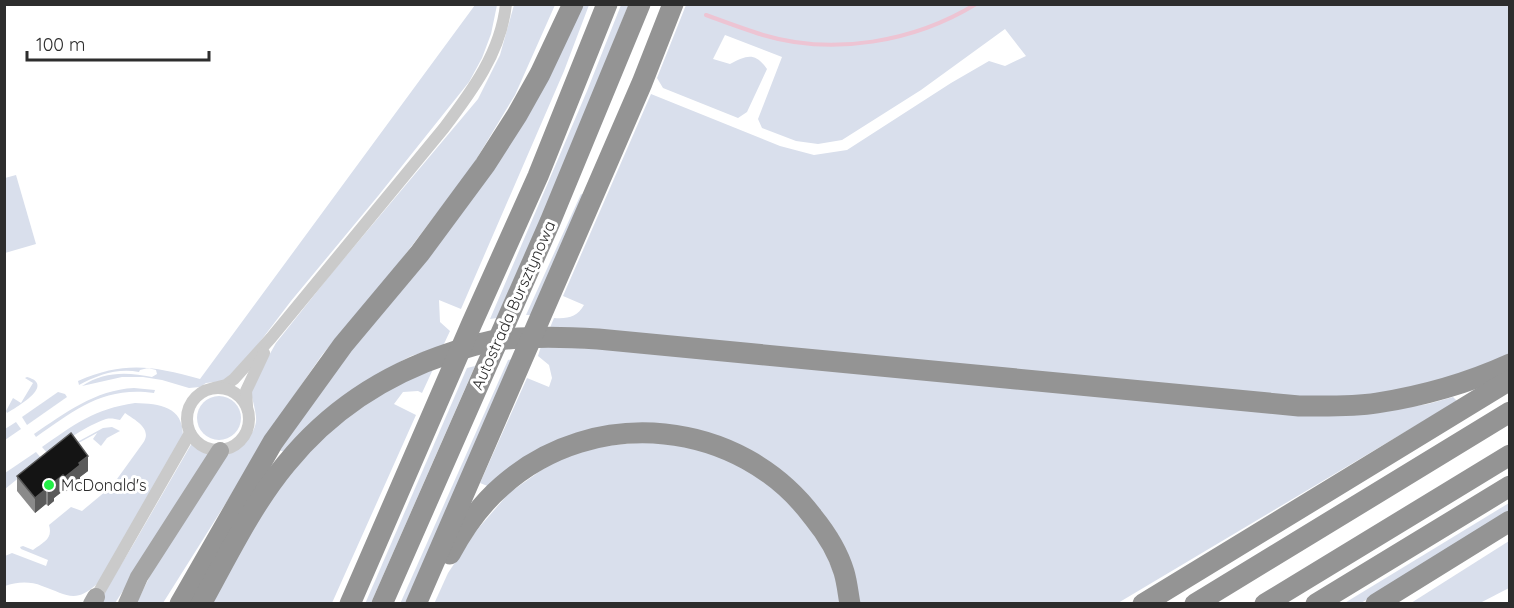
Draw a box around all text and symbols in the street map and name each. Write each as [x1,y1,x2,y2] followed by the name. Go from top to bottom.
[27,24,208,62] scale bar
[36,33,85,56] text: 100 m
[467,217,559,393] street label: Autostrada Bursztynowa
[61,475,147,495] place label: McDonald's
[42,478,56,492] marker: McDonald's

